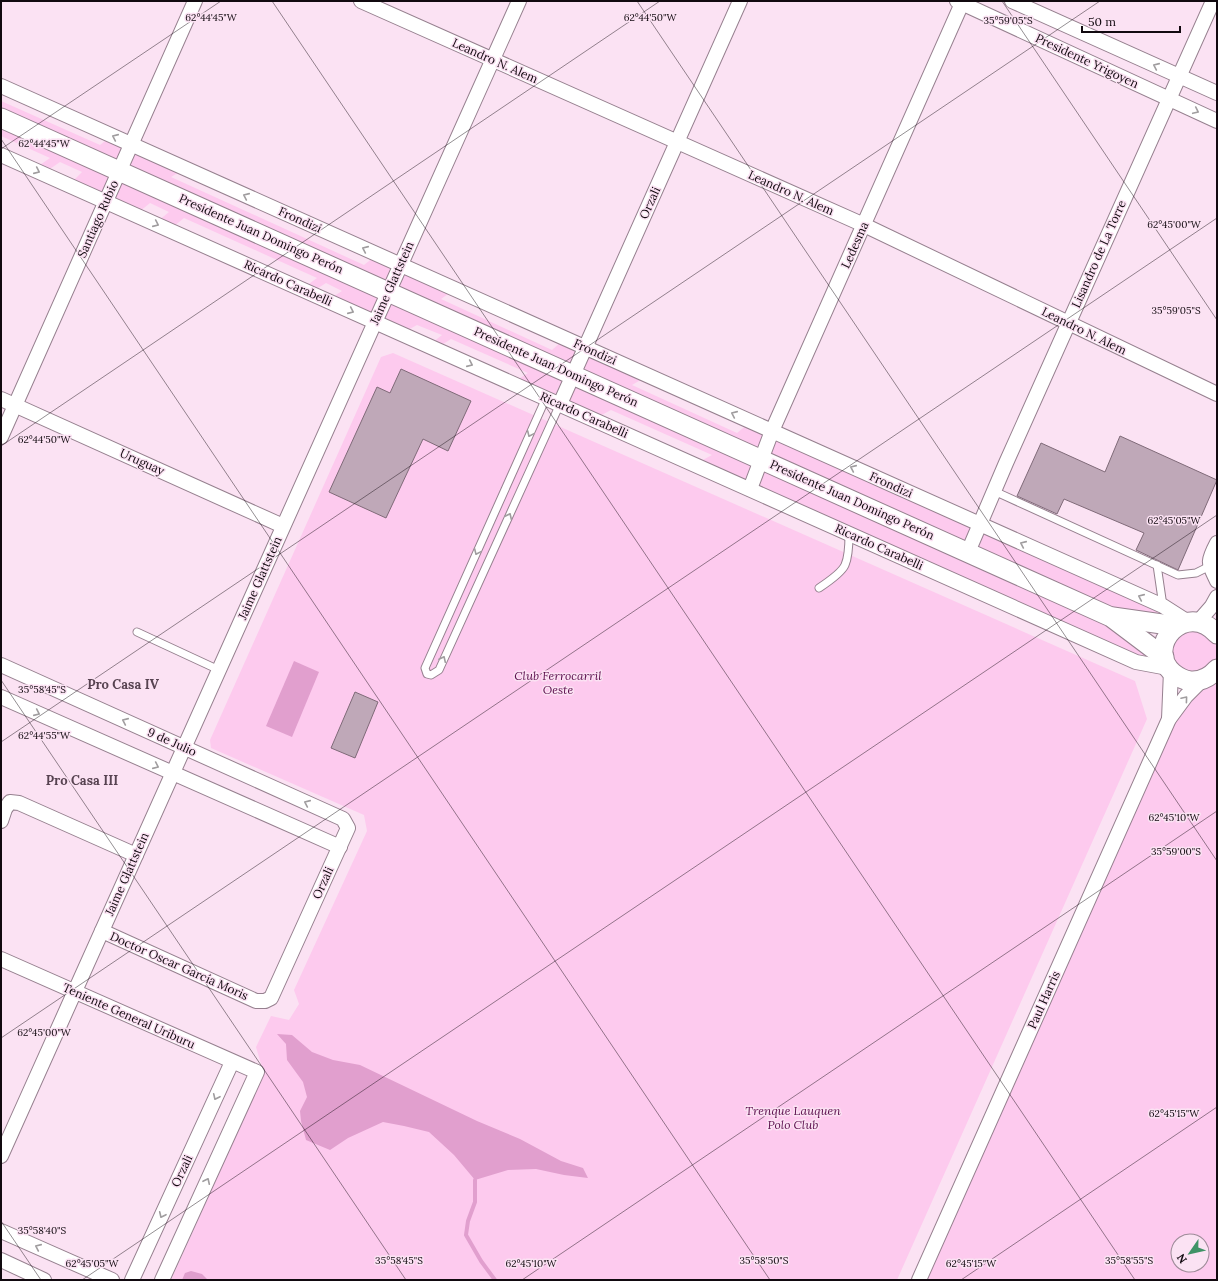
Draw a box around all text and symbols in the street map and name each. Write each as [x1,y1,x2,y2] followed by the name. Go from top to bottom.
[1082,8,1180,34] scale bar
[185,11,238,24] text: 62°44'45"W
[624,11,677,24] text: 62°44'50"W
[983,14,1033,27] text: 35°59'05"S
[1088,14,1116,29] text: 50 m
[1033,30,1141,91] street label: Presidente Yrigoyen
[450,35,541,86] street label: Leandro N. Alem
[1153,63,1160,71] one-way arrow
[1192,106,1199,114] one-way arrow
[111,134,119,142] one-way arrow
[18,137,71,150] text: 62°44'45"W
[32,166,40,174] one-way arrow
[746,167,837,218] street label: Leandro N. Alem
[74,178,121,260] street label: Santiago Rubio
[636,184,663,221] street label: Orzali
[177,190,346,277] street label: Presidente Juan Domingo Perón
[243,193,250,201] one-way arrow
[1068,197,1129,310] street label: Lisandro de La Torre
[276,203,324,236] street label: Frondizi
[1147,218,1202,231] text: 62°45'00"W
[152,219,159,227] one-way arrow
[838,219,871,270] street label: Ledesma
[366,239,417,328] street label: Jaime Glattstein
[361,246,369,254] one-way arrow
[242,256,335,309] street label: Ricardo Carabelli
[1039,304,1129,358] street label: Leandro N. Alem
[1151,304,1201,317] text: 35°59'05"S
[347,306,354,314] one-way arrow
[472,323,641,410] street label: Presidente Juan Domingo Perón
[571,335,619,368] street label: Frondizi
[465,359,473,367] one-way arrow
[538,388,631,441] street label: Ricardo Carabelli
[731,411,738,419] one-way arrow
[527,429,535,437] one-way arrow
[18,433,71,446] text: 62°44'50"W
[117,445,168,478] street label: Uruguay
[768,456,937,543] street label: Presidente Juan Domingo Perón
[850,464,857,472] one-way arrow
[867,468,915,501] street label: Frondizi
[504,512,512,520] one-way arrow
[1148,514,1201,527] text: 62°45'05"W
[833,520,926,573] street label: Ricardo Carabelli
[234,534,285,623] street label: Jaime Glattstein
[1019,540,1026,548] one-way arrow
[474,548,482,556] one-way arrow
[1138,594,1146,602] one-way arrow
[438,656,446,664] one-way arrow
[514,668,602,697] park label: Club Ferrocarril Oeste
[87,676,160,693] district label: Pro Casa IV
[18,683,66,696] text: 35°58'45"S
[1180,696,1187,703] one-way arrow
[32,708,40,716] one-way arrow
[122,718,129,726] one-way arrow
[145,724,199,759] street label: 9 de Julio
[18,729,71,742] text: 62°44'55"W
[151,761,159,769] one-way arrow
[46,772,118,789] district label: Pro Casa III
[304,800,312,808] one-way arrow
[1148,811,1201,824] text: 62°45'10"W
[101,830,152,919] street label: Jaime Glattstein
[1151,845,1201,858] text: 35°59'00"S
[309,864,336,901] street label: Orzali
[108,928,251,1003] street label: Doctor Oscar García Moris
[1024,968,1063,1031] street label: Paul Harris
[61,980,198,1052] street label: Teniente General Uriburu
[17,1026,72,1039] text: 62°45'00"W
[213,1093,221,1100] one-way arrow
[745,1103,841,1132] park label: Trenque Lauquen Polo Club
[1149,1107,1200,1120] text: 62°45'15"W
[168,1152,195,1189] street label: Orzali
[202,1177,210,1185] one-way arrow
[159,1211,167,1219] one-way arrow
[18,1224,67,1237] text: 35°58'40"S
[1170,1233,1210,1273] north arrow
[34,1244,42,1252] one-way arrow
[1173,1251,1190,1266] text: N
[375,1254,423,1267] text: 35°58'45"S
[739,1254,789,1267] text: 35°58'50"S
[1105,1254,1153,1267] text: 35°58'55"S
[66,1257,119,1270] text: 62°45'05"W
[505,1257,558,1270] text: 62°45'10"W
[946,1257,997,1270] text: 62°45'15"W

